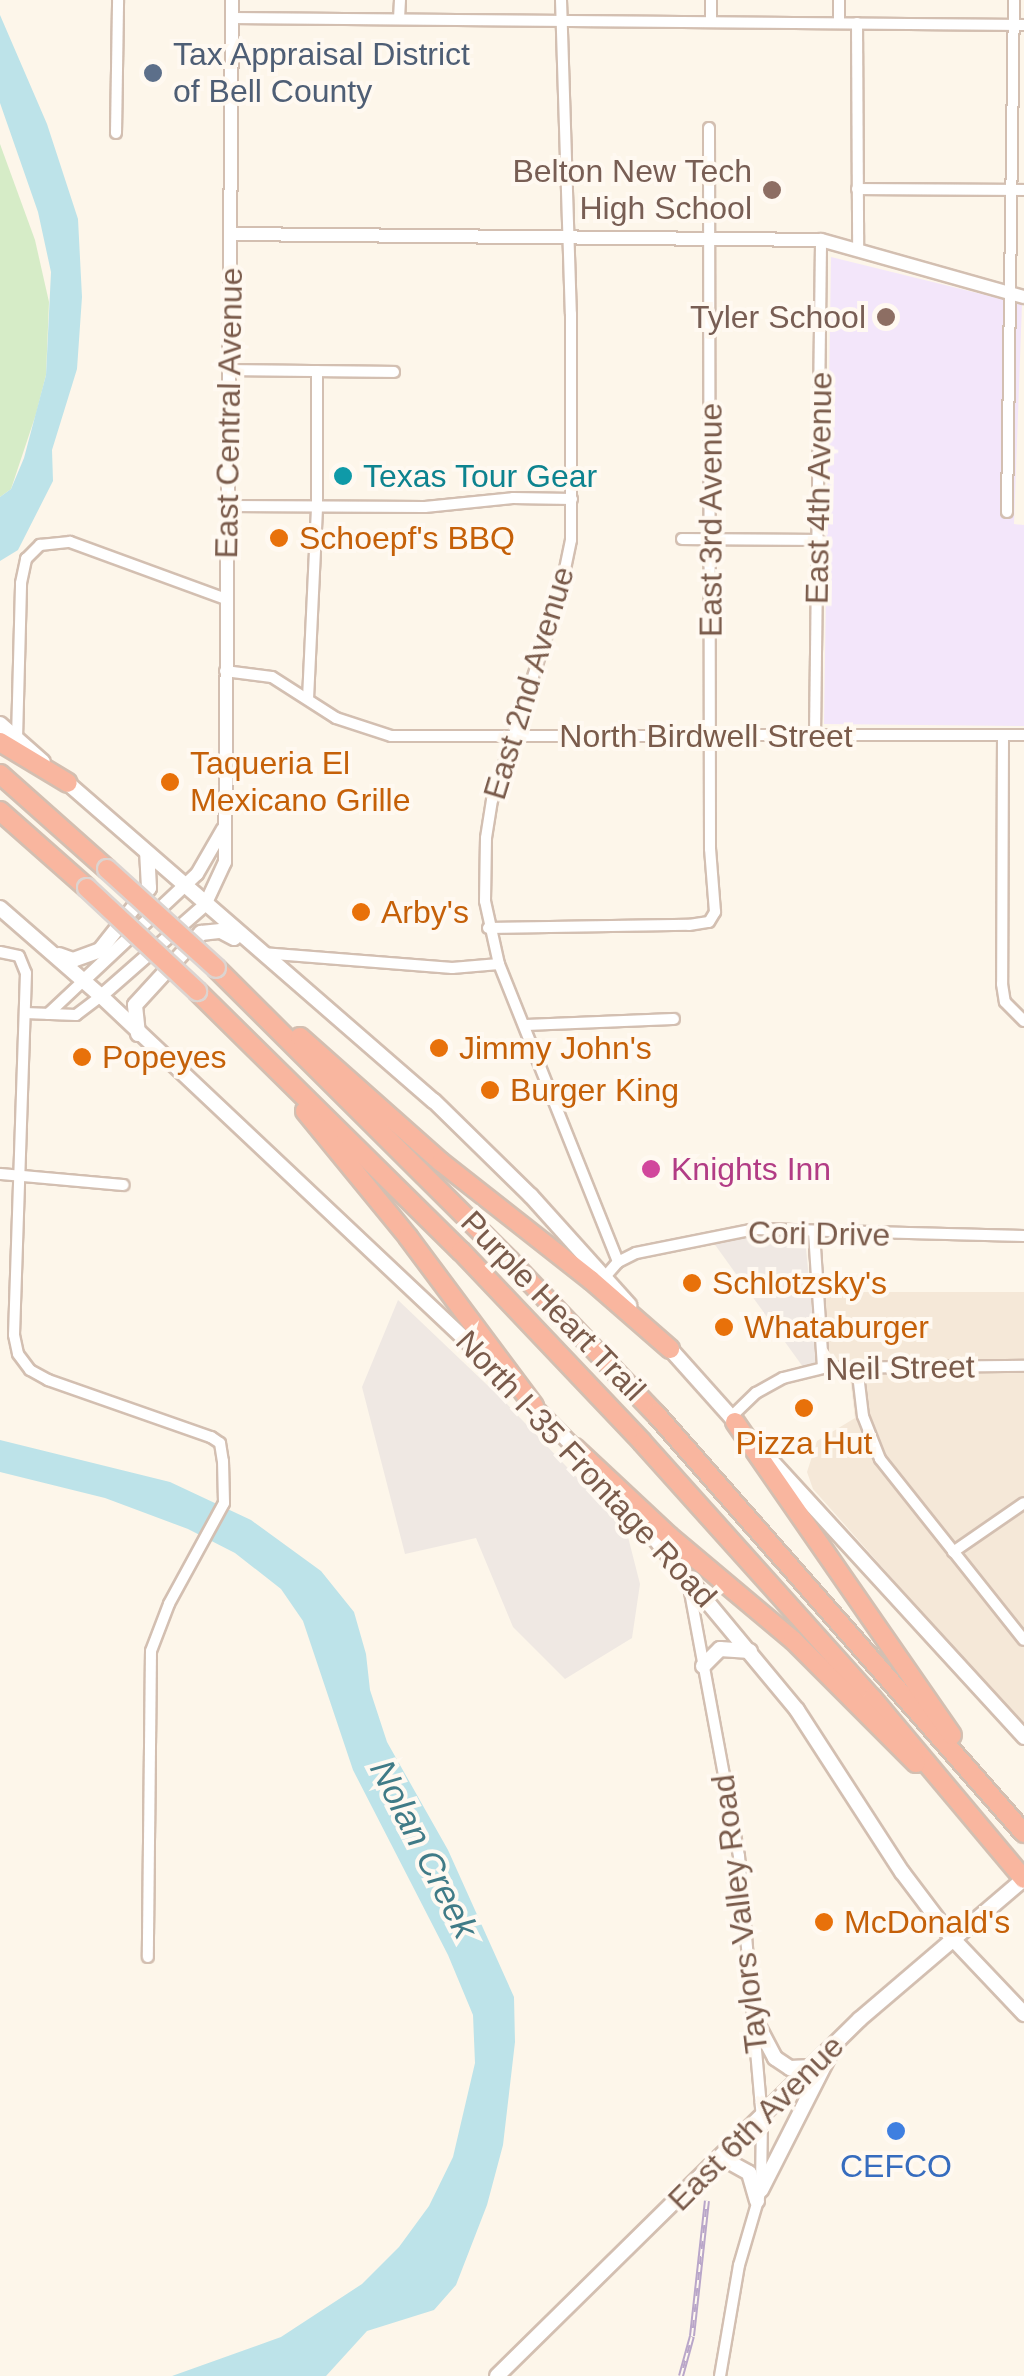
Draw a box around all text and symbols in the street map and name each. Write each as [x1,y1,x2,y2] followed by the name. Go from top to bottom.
[173,36,472,111] place label: Tax Appraisal District of Bell County
[142,62,164,84] marker: Tax Appraisal District of Bell County
[512,153,752,228] place label: Belton New Tech High School
[761,179,783,201] marker: Belton New Tech High School
[207,266,251,560] street label: East Central Avenue
[690,298,866,336] place label: Tyler School
[875,306,897,328] marker: Tyler School
[798,371,840,605] street label: East 4th Avenue
[692,402,730,638] street label: East 3rd Avenue
[363,457,598,495] place label: Texas Tour Gear
[332,465,354,487] marker: Texas Tour Gear
[299,519,515,557] place label: Schoepf's BBQ
[268,527,290,549] marker: Schoepf's BBQ
[475,561,583,805] street label: East 2nd Avenue
[559,717,853,755] street label: North Birdwell Street
[190,745,411,820] place label: Taqueria El Mexicano Grille
[159,771,181,793] marker: Taqueria El Mexicano Grille
[381,893,469,931] place label: Arby's
[350,901,372,923] marker: Arby's
[459,1029,652,1067] place label: Jimmy John's
[428,1037,450,1059] marker: Jimmy John's
[102,1038,227,1076] place label: Popeyes
[71,1046,93,1068] marker: Popeyes
[510,1071,679,1109] place label: Burger King
[479,1079,501,1101] marker: Burger King
[671,1150,831,1188] place label: Knights Inn
[640,1158,662,1180] marker: Knights Inn
[453,1203,653,1409] street label: Purple Heart Trail
[748,1214,890,1254] street label: Cori Drive
[712,1264,887,1302] place label: Schlotzsky's
[681,1272,703,1294] marker: Schlotzsky's
[744,1308,929,1346] place label: Whataburger
[713,1316,735,1338] marker: Whataburger
[448,1323,724,1615] street label: North I-35 Frontage Road
[825,1347,975,1389] street label: Neil Street
[793,1397,815,1419] marker: Pizza Hut
[736,1424,872,1462] place label: Pizza Hut
[361,1753,487,1945] water label: Nolan Creek
[704,1772,776,2056] street label: Taylors Valley Road
[844,1903,1010,1941] place label: McDonald's
[813,1911,835,1933] marker: McDonald's
[660,2027,852,2219] street label: East 6th Avenue
[885,2120,907,2142] marker: CEFCO
[840,2147,952,2185] place label: CEFCO

